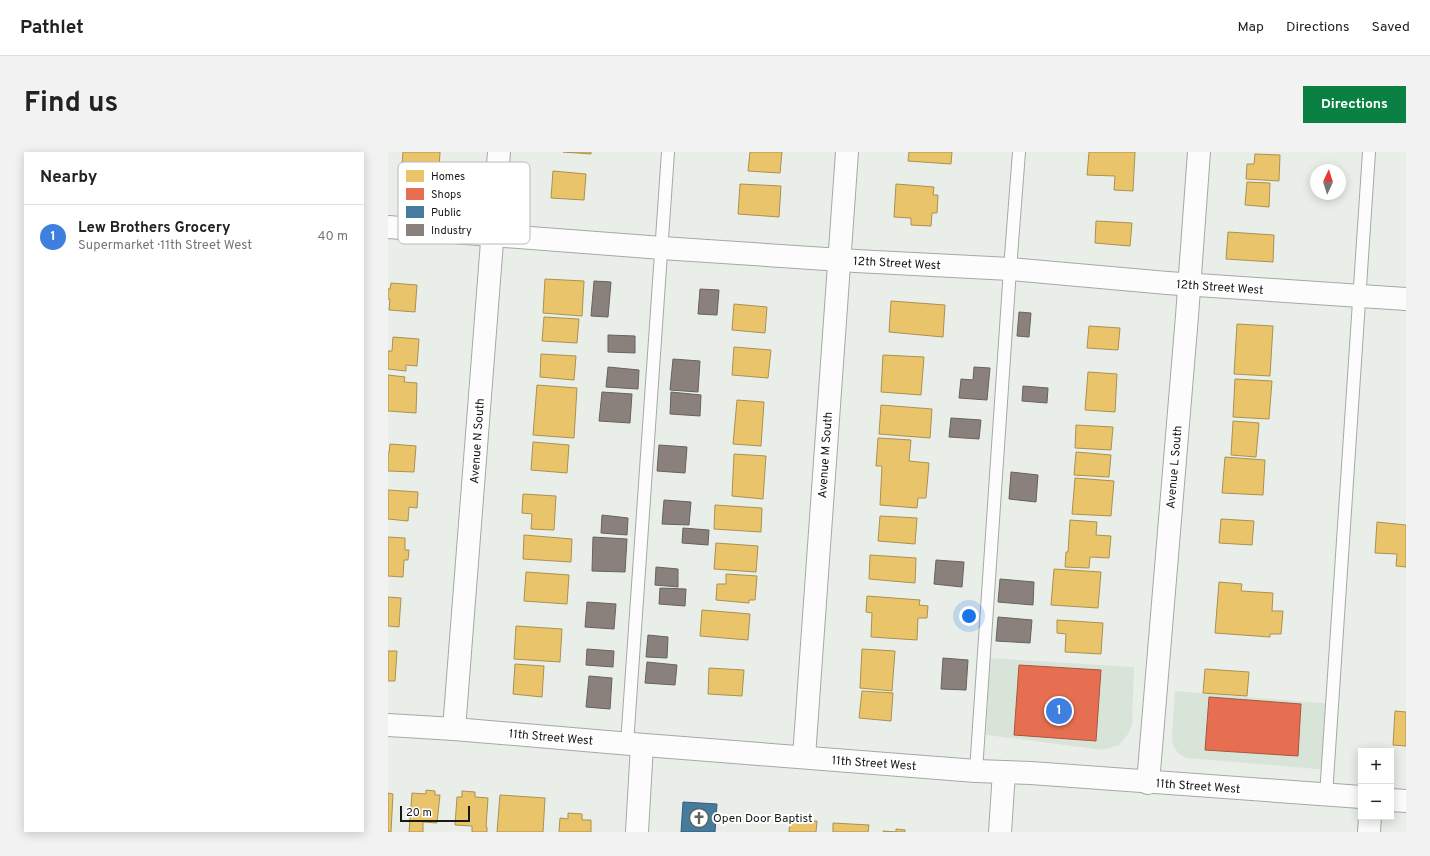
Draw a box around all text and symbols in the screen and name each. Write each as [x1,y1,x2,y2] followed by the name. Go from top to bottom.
[20,16,84,40] text: Pathlet
[1238,19,1264,36] text: Map
[1286,19,1350,36] text: Directions
[1372,19,1410,36] text: Saved
[24,86,118,122] text: Find us
[1303,86,1406,123] button: Directions
[398,162,530,244] legend
[1310,164,1346,200] north arrow
[40,167,97,189] text: Nearby
[431,170,465,184] text: Homes
[431,188,461,202] text: Shops
[431,206,461,220] text: Public
[78,219,231,238] text: Lew Brothers Grocery
[431,224,472,238] text: Industry
[50,229,56,245] text: 1
[318,229,348,245] text: 40 m
[78,238,252,254] text: Supermarket · 11th Street West
[853,254,941,274] street label: 12th Street West
[1176,277,1264,299] street label: 12th Street West
[467,398,489,484] street label: Avenue N South
[815,411,837,499] street label: Avenue M South
[1163,425,1187,509] street label: Avenue L South
[959,606,979,626] your location
[1046,696,1072,726] pin: 1
[508,726,594,750] street label: 11th Street West
[1358,748,1394,820] map controls
[1358,748,1394,784] button: +
[831,753,917,775] street label: 11th Street West
[1155,776,1241,798] street label: 11th Street West
[1358,784,1394,820] button: −
[400,804,470,823] scale bar
[406,806,432,820] text: 20 m
[688,807,710,829] church icon: Open Door Baptist
[713,811,813,827] place label: Open Door Baptist

